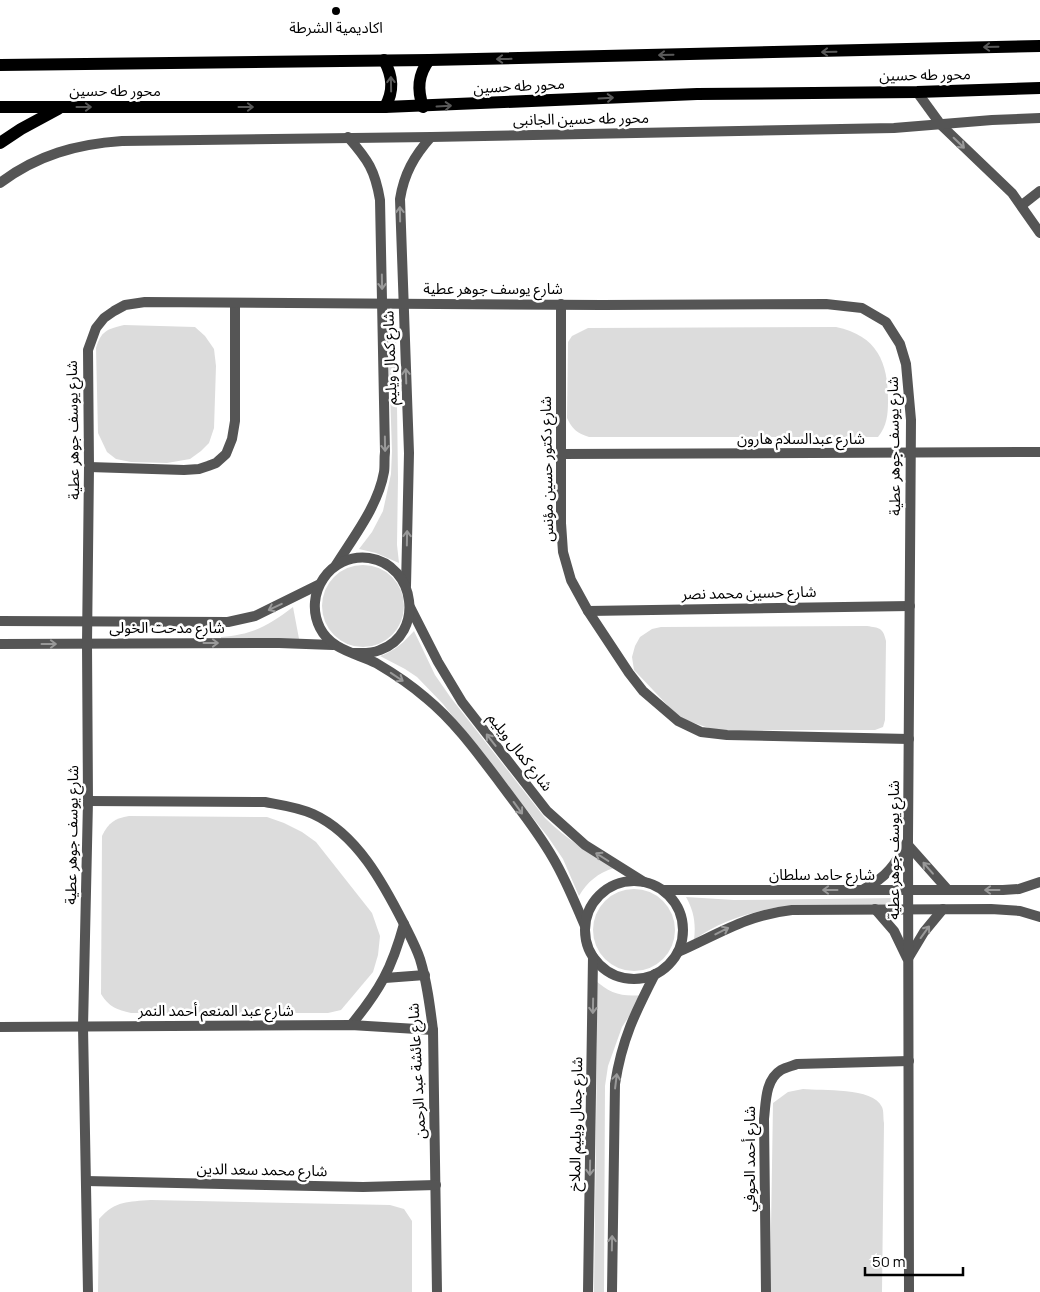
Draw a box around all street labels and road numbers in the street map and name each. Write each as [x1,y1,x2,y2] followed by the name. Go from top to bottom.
[879,63,971,86] street label: محور طه حسين
[473,73,565,98] street label: محور طه حسين
[69,80,161,101] street label: محور طه حسين
[513,107,649,130] street label: محور طه حسين الجانبى
[423,278,563,301] street label: شارع يوسف جوهر عطية
[377,310,404,406] street label: شارع كمال ويليم
[61,360,86,500] street label: شارع يوسف جوهر عطية
[882,376,907,516] street label: شارع يوسف جوهر عطية
[535,396,560,542] street label: شارع دكتور حسين مؤنس
[737,428,865,451] street label: شارع عبدالسلام هارون
[680,581,817,606] street label: شارع حسين محمد نصر
[109,617,225,640] street label: شارع مدحت الخولى
[481,708,558,797] street label: شارع كمال ويليم
[60,765,85,905] street label: شارع يوسف جوهر عطية
[883,780,906,920] street label: شارع يوسف جوهر عطية
[769,864,875,887] street label: شارع حامد سلطان
[137,1000,294,1023] street label: شارع عبد المنعم أحمد النمر
[402,1002,433,1140] street label: شارع عائشة عبد الرحمن
[564,1056,589,1192] street label: شارع جمال ويليم الملاخ
[739,1106,762,1212] street label: شارع أحمد الحوفي
[196,1158,328,1183] street label: شارع محمد سعد الدين

